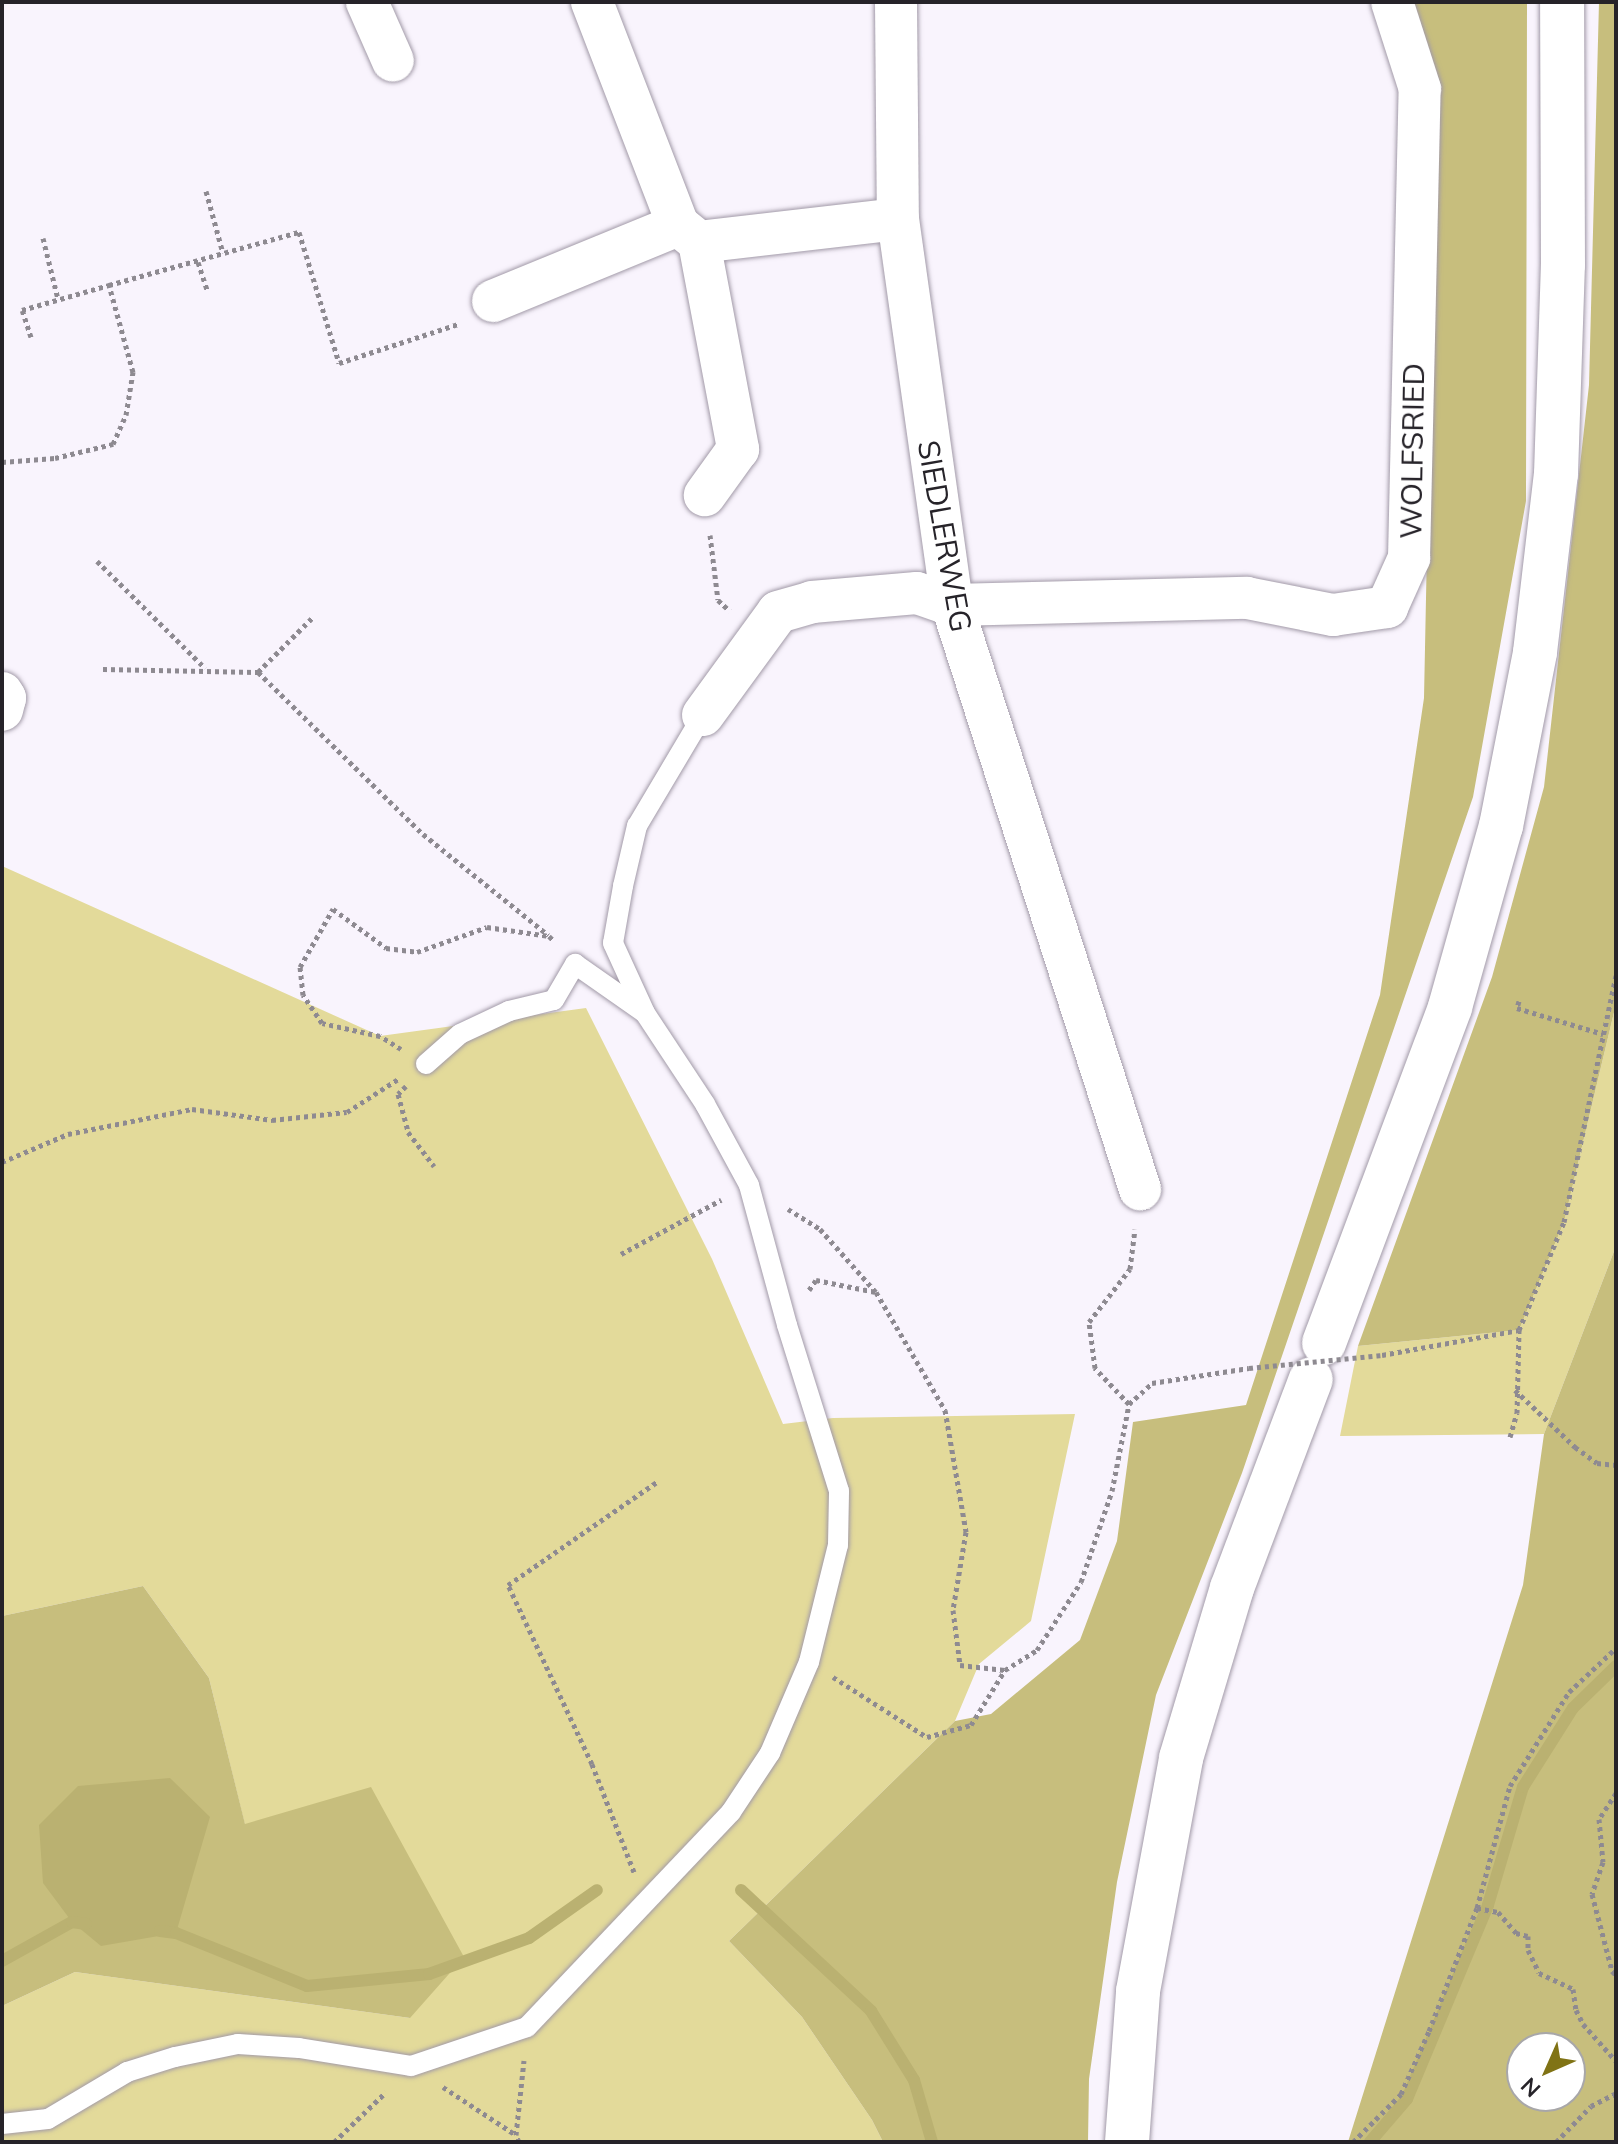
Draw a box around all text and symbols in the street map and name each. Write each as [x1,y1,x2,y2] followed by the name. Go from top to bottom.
[1392,363,1432,539] street label: WOLFSRIED
[910,437,980,635] street label: SIEDLERWEG
[1506,2032,1586,2112] north arrow
[1515,2072,1546,2103] text: N

